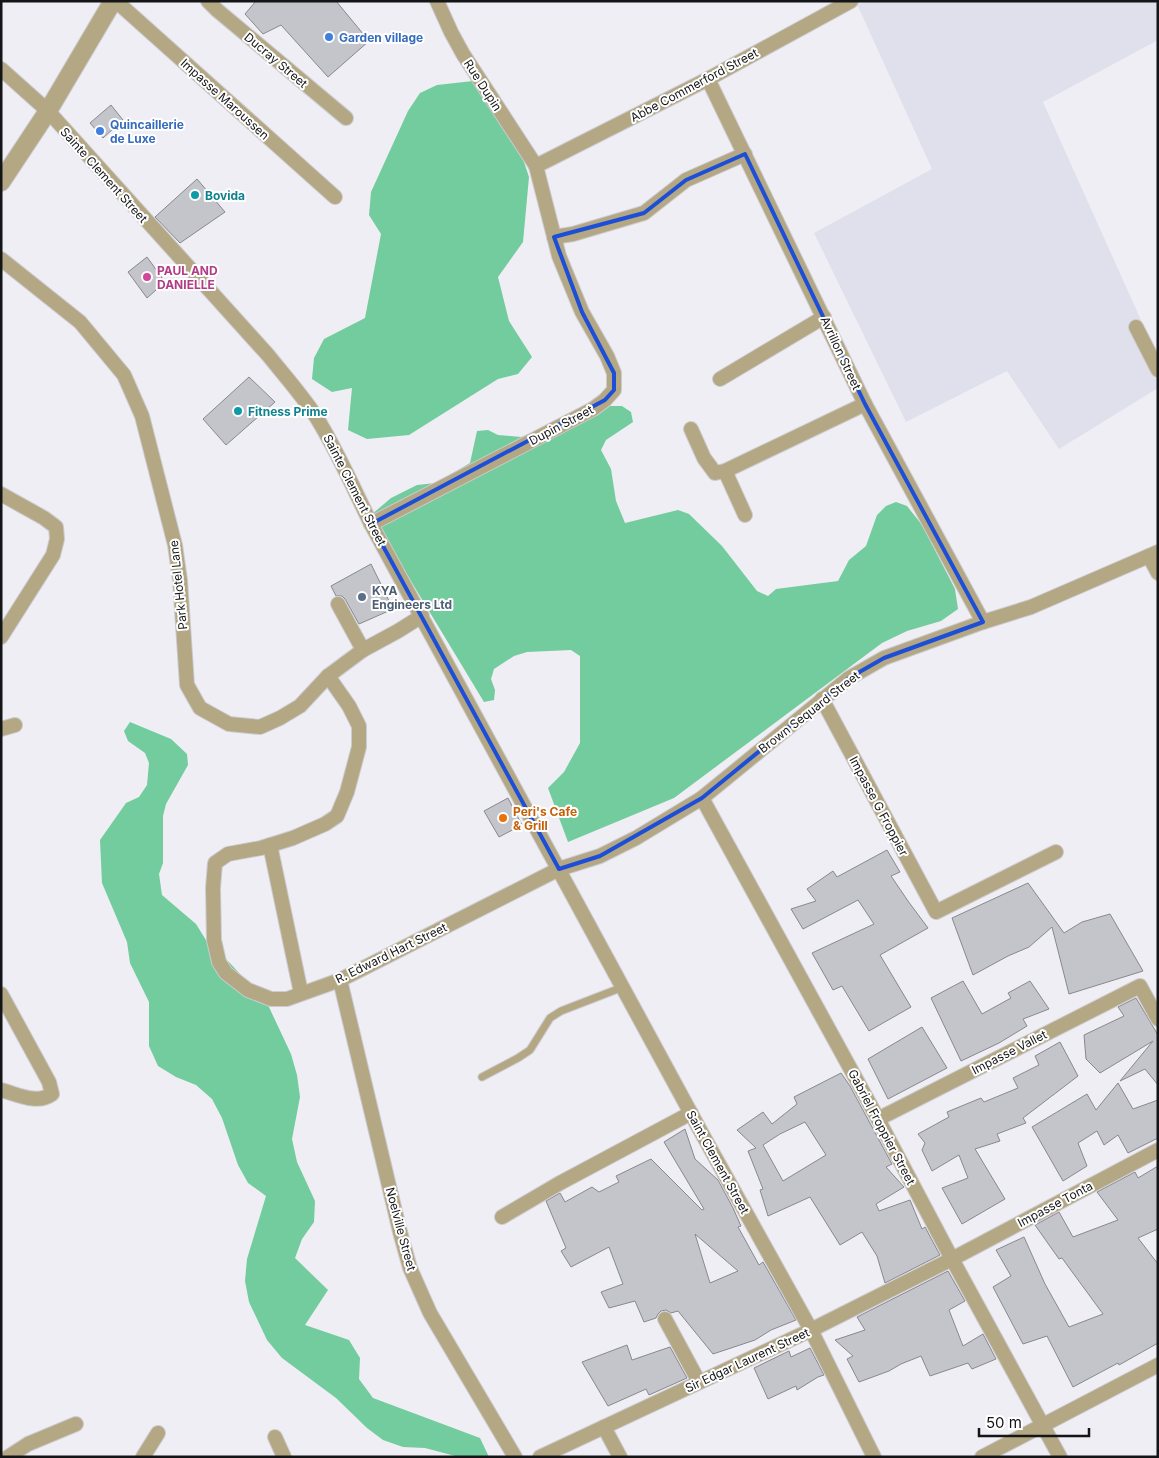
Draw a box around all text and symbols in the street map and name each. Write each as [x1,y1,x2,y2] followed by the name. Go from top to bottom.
[241,29,311,91] street label: Ducray Street
[339,30,423,45] place label: Garden village
[323,31,335,43] marker: Garden village
[628,45,760,125] street label: Abbe Commerford Street
[178,55,272,143] street label: Impasse Maroussen
[461,56,505,114] street label: Rue Dupin
[110,117,184,146] place label: Quincaillerie de Luxe
[57,124,151,226] street label: Sainte Clement Street
[94,125,106,137] marker: Quincaillerie de Luxe
[205,188,245,203] place label: Bovida
[189,189,201,201] marker: Bovida
[157,263,218,292] place label: PAUL AND DANIELLE
[141,271,153,283] marker: PAUL AND DANIELLE
[817,314,865,392] street label: Avrillon Street
[526,402,596,448] street label: Dupin Street
[248,404,328,419] place label: Fitness Prime
[232,405,244,417] marker: Fitness Prime
[320,432,390,548] street label: Sainte Clement Street
[166,540,190,630] street label: Park Hotel Lane
[372,583,452,612] place label: KYA Engineers Ltd
[356,591,368,603] marker: KYA Engineers Ltd
[755,668,863,756] street label: Brown Sequard Street
[846,754,912,859] street label: Impasse G Froppier
[513,804,577,833] place label: Peri's Cafe & Grill
[497,812,509,824] marker: Peri's Cafe & Grill
[333,919,449,987] street label: R. Edward Hart Street
[969,1027,1049,1077] street label: Impasse Vallet
[845,1067,919,1187] street label: Gabriel Froppier Street
[683,1108,753,1216] street label: Saint Clement Street
[1015,1178,1095,1230] street label: Impasse Tonta
[383,1186,419,1272] street label: Noelville Street
[683,1325,812,1395] street label: Sir Edgar Laurent Street
[979,1406,1089,1438] scale bar
[986,1413,1022,1432] text: 50 m

